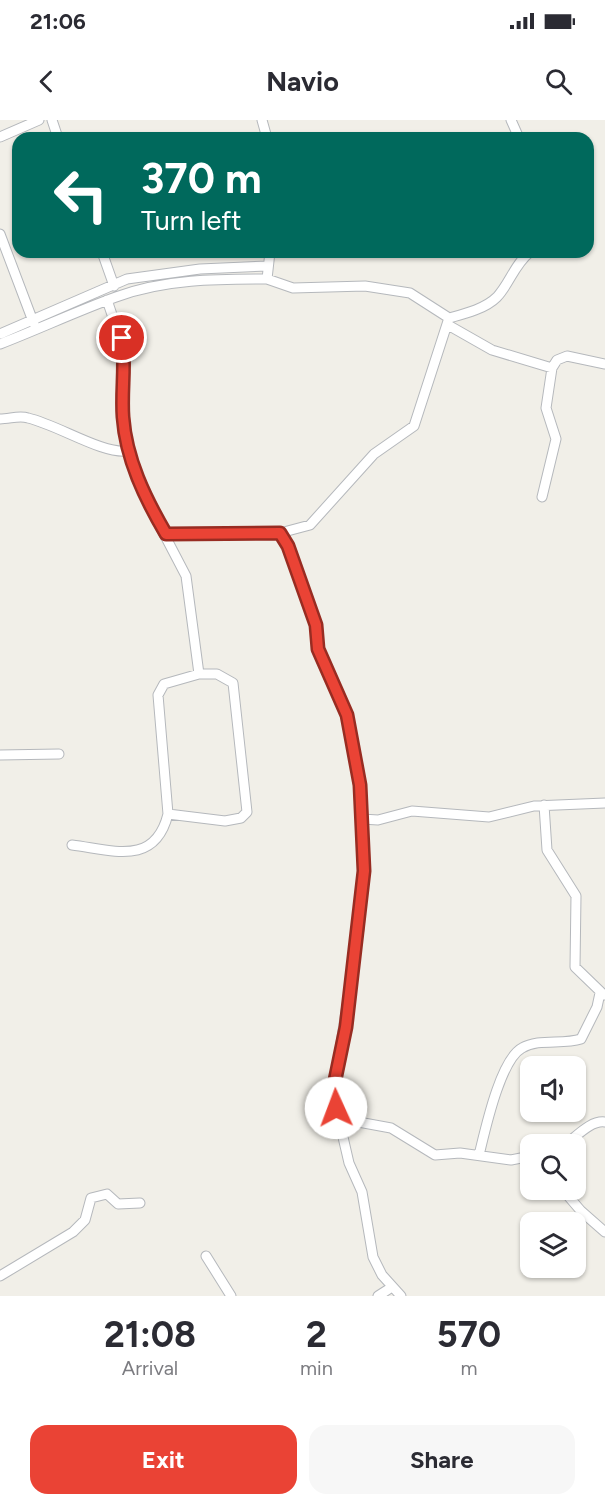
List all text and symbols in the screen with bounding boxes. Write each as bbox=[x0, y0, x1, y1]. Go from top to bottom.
text: 21:06 bbox=[30, 8, 86, 35]
icon: back bbox=[30, 65, 63, 98]
text: Navio bbox=[266, 65, 339, 98]
icon: search bbox=[542, 65, 575, 98]
text: 370 m bbox=[141, 153, 262, 204]
icon: left bbox=[42, 156, 120, 234]
text: Turn left bbox=[141, 204, 241, 237]
pin bbox=[96, 312, 147, 363]
icon: arrive bbox=[105, 321, 138, 354]
map controls bbox=[520, 1056, 586, 1278]
button: sound bbox=[520, 1056, 586, 1122]
position arrow bbox=[304, 1076, 368, 1140]
button: search bbox=[520, 1134, 586, 1200]
button: layers bbox=[520, 1212, 586, 1278]
text: 21:08 bbox=[104, 1313, 196, 1356]
text: 2 bbox=[306, 1313, 327, 1356]
text: 570 bbox=[437, 1313, 501, 1356]
text: Arrival bbox=[122, 1356, 178, 1380]
text: min bbox=[300, 1356, 333, 1380]
text: m bbox=[460, 1356, 477, 1380]
button: Exit bbox=[30, 1425, 297, 1494]
button: Share bbox=[309, 1425, 575, 1494]

